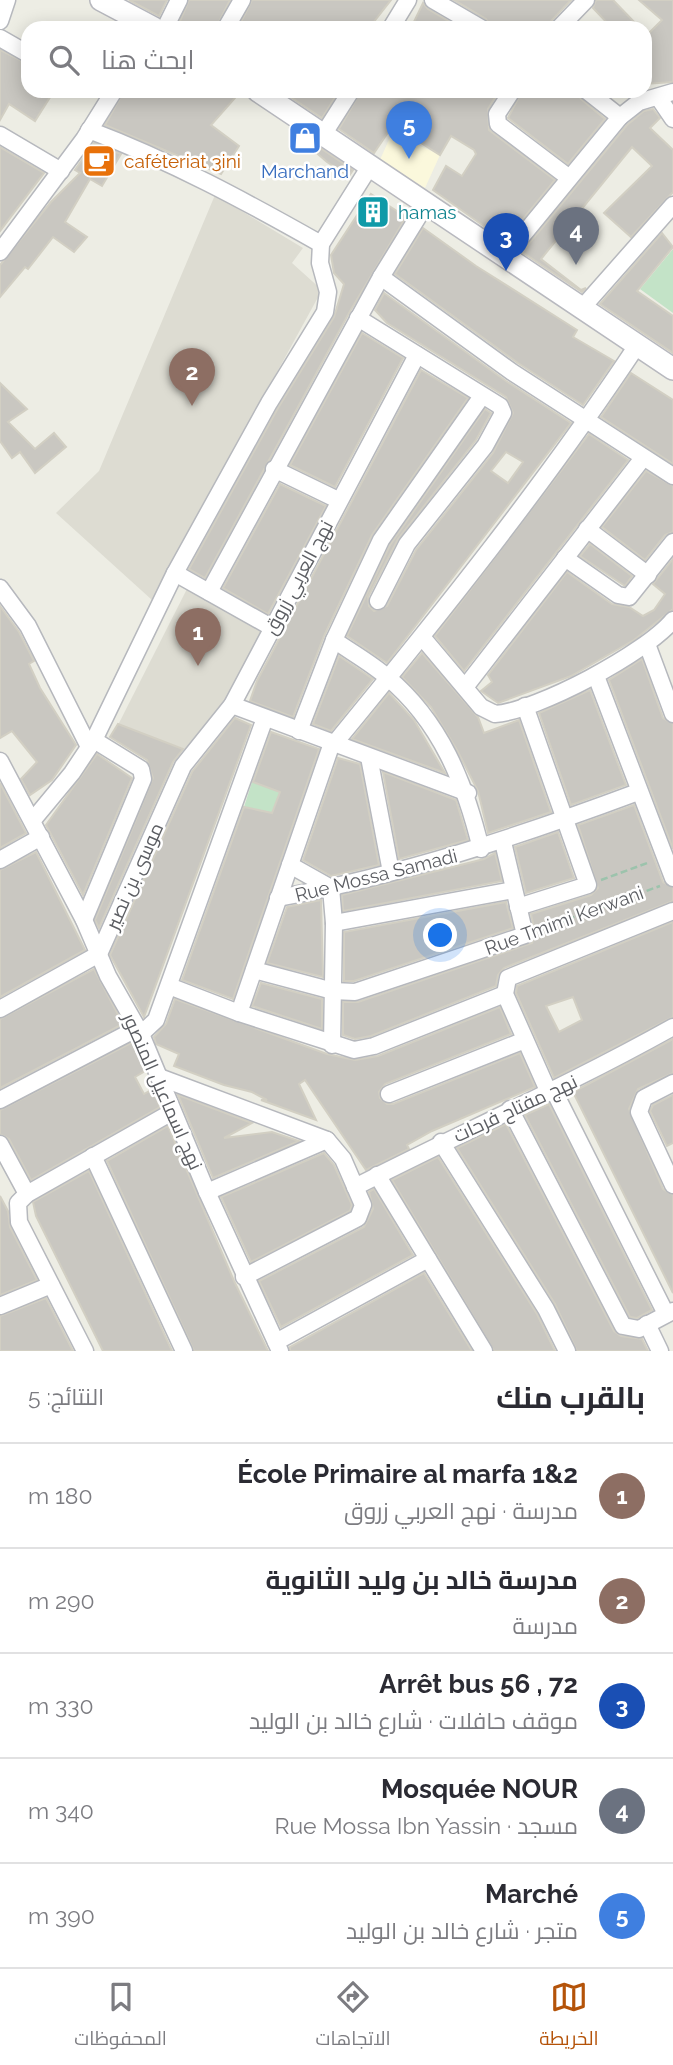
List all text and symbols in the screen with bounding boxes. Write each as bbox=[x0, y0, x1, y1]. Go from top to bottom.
search box bbox=[21, 21, 652, 98]
icon: search bbox=[45, 41, 83, 79]
text: ابحث هنا bbox=[101, 45, 195, 75]
pin: 5 bbox=[386, 101, 432, 159]
shop icon: Marchand bbox=[286, 119, 324, 157]
cafe icon: caféteriat 3ini bbox=[80, 142, 118, 180]
place label: caféteriat 3ini bbox=[124, 150, 241, 172]
place label: Marchand bbox=[261, 160, 349, 182]
building icon: hamas bbox=[354, 193, 392, 231]
place label: hamas bbox=[398, 201, 456, 223]
pin: 4 bbox=[553, 207, 599, 265]
pin: 3 bbox=[483, 213, 529, 271]
pin: 2 bbox=[169, 348, 215, 406]
street label: نهج العربي زروق bbox=[259, 516, 341, 640]
pin: 1 bbox=[175, 608, 221, 666]
street label: موسى بن نصير bbox=[100, 819, 168, 934]
street label: Rue Mossa Samadi bbox=[293, 844, 459, 906]
street label: Rue Tmimi Kerwani bbox=[482, 881, 646, 959]
your location bbox=[423, 918, 457, 952]
street label: نهج اسماعيل المنصور bbox=[115, 1008, 208, 1174]
street label: نهج مفتاح فرحات bbox=[450, 1070, 582, 1149]
text: بالقرب منك bbox=[496, 1380, 645, 1415]
text: النتائج: 5 bbox=[28, 1383, 104, 1410]
text: École Primaire al marfa 1&2 bbox=[237, 1459, 578, 1489]
text: 180 m bbox=[28, 1482, 93, 1509]
text: 1 bbox=[616, 1482, 628, 1509]
text: مدرسة · نهج العربي زروق bbox=[344, 1497, 578, 1524]
text: مدرسة خالد بن وليد الثانوية bbox=[265, 1565, 578, 1595]
text: 290 m bbox=[28, 1587, 95, 1614]
text: 2 bbox=[616, 1587, 629, 1614]
text: مدرسة bbox=[513, 1612, 578, 1639]
text: Arrêt bus 56 , 72 bbox=[379, 1669, 578, 1699]
text: 330 m bbox=[28, 1692, 94, 1719]
text: 3 bbox=[616, 1692, 628, 1719]
text: موقف حافلات · شارع خالد بن الوليد bbox=[249, 1707, 578, 1734]
text: Mosquée NOUR bbox=[381, 1774, 578, 1804]
text: 340 m bbox=[28, 1797, 94, 1824]
text: 4 bbox=[615, 1797, 629, 1824]
text: مسجد · Rue Mossa Ibn Yassin bbox=[275, 1812, 578, 1839]
text: Marché bbox=[485, 1879, 578, 1909]
text: 390 m bbox=[28, 1902, 95, 1929]
text: 5 bbox=[616, 1902, 628, 1929]
text: متجر · شارع خالد بن الوليد bbox=[346, 1917, 578, 1944]
tab: المحفوظات bbox=[74, 1978, 167, 2056]
tab: الاتجاهات bbox=[315, 1978, 391, 2056]
tab: الخريطة bbox=[539, 1978, 599, 2056]

